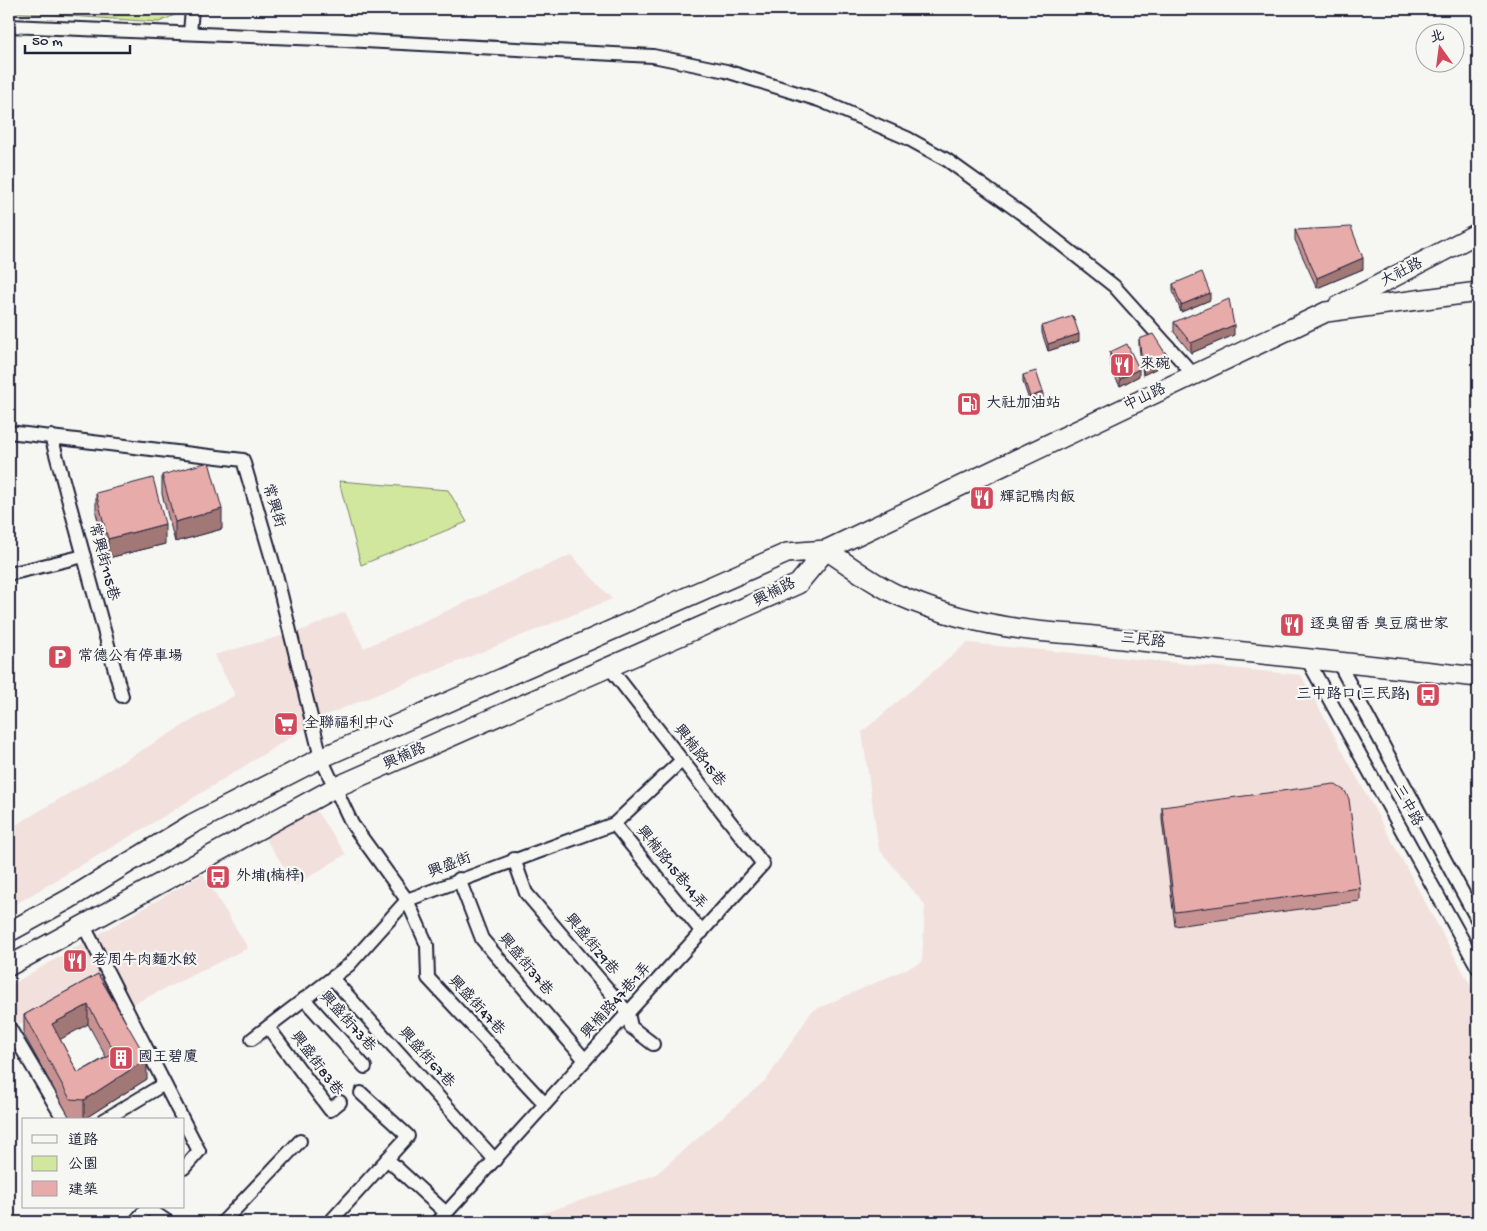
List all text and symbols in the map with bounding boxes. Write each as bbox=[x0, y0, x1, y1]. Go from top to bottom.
scale bar bbox=[25, 22, 130, 54]
north arrow bbox=[1414, 22, 1464, 72]
text: 北 bbox=[1429, 28, 1446, 48]
text: 50 m bbox=[32, 33, 63, 51]
street label: 大社路 bbox=[1378, 255, 1426, 291]
restaurant icon: 來碗 bbox=[1109, 352, 1135, 378]
place label: 來碗 bbox=[1140, 356, 1170, 374]
street label: 中山路 bbox=[1121, 380, 1169, 416]
fuel station icon: 大社加油站 bbox=[956, 391, 982, 417]
place label: 大社加油站 bbox=[986, 395, 1061, 413]
street label: 常興街 bbox=[258, 482, 288, 530]
restaurant icon: 輝記鴨肉飯 bbox=[969, 485, 995, 511]
place label: 輝記鴨肉飯 bbox=[1000, 489, 1075, 507]
street label: 常興街115巷 bbox=[84, 521, 122, 603]
street label: 興楠路 bbox=[751, 575, 799, 611]
restaurant icon: 逐臭留香 臭豆腐世家 bbox=[1279, 612, 1305, 638]
place label: 逐臭留香 臭豆腐世家 bbox=[1310, 616, 1449, 634]
street label: 三民路 bbox=[1120, 630, 1166, 652]
parking icon: 常德公有停車場 bbox=[47, 644, 73, 670]
place label: 常德公有停車場 bbox=[78, 647, 183, 666]
bus stop icon: 三中路口(三民路) bbox=[1415, 682, 1441, 708]
place label: 三中路口(三民路) bbox=[1297, 686, 1410, 704]
supermarket icon: 全聯福利中心 bbox=[273, 711, 299, 737]
place label: 全聯福利中心 bbox=[304, 714, 394, 733]
street label: 興楠路15巷 bbox=[669, 721, 729, 791]
street label: 興楠路 bbox=[381, 740, 429, 774]
street label: 三中路 bbox=[1388, 782, 1426, 830]
street label: 興楠路15巷14弄 bbox=[632, 823, 710, 913]
street label: 興盛街 bbox=[426, 850, 474, 882]
bus stop icon: 外埔(楠梓) bbox=[205, 864, 231, 890]
place label: 外埔(楠梓) bbox=[236, 868, 305, 886]
street label: 興盛街29巷 bbox=[560, 911, 622, 979]
street label: 興盛街37巷 bbox=[494, 930, 556, 1000]
restaurant icon: 老周牛肉麵水餃 bbox=[62, 948, 88, 974]
place label: 老周牛肉麵水餃 bbox=[92, 951, 197, 970]
street label: 興楠路47巷1弄 bbox=[578, 959, 656, 1043]
street label: 興盛街47巷 bbox=[444, 972, 508, 1040]
street label: 興盛街73巷 bbox=[315, 988, 379, 1056]
street label: 興盛街67巷 bbox=[394, 1024, 458, 1092]
street label: 興盛街83巷 bbox=[286, 1028, 346, 1100]
building icon: 國王碧廈 bbox=[108, 1045, 134, 1071]
place label: 國王碧廈 bbox=[138, 1049, 198, 1067]
legend bbox=[22, 1118, 185, 1208]
text: 道路 bbox=[68, 1132, 98, 1150]
text: 公園 bbox=[68, 1156, 98, 1174]
text: 建築 bbox=[68, 1182, 98, 1200]

